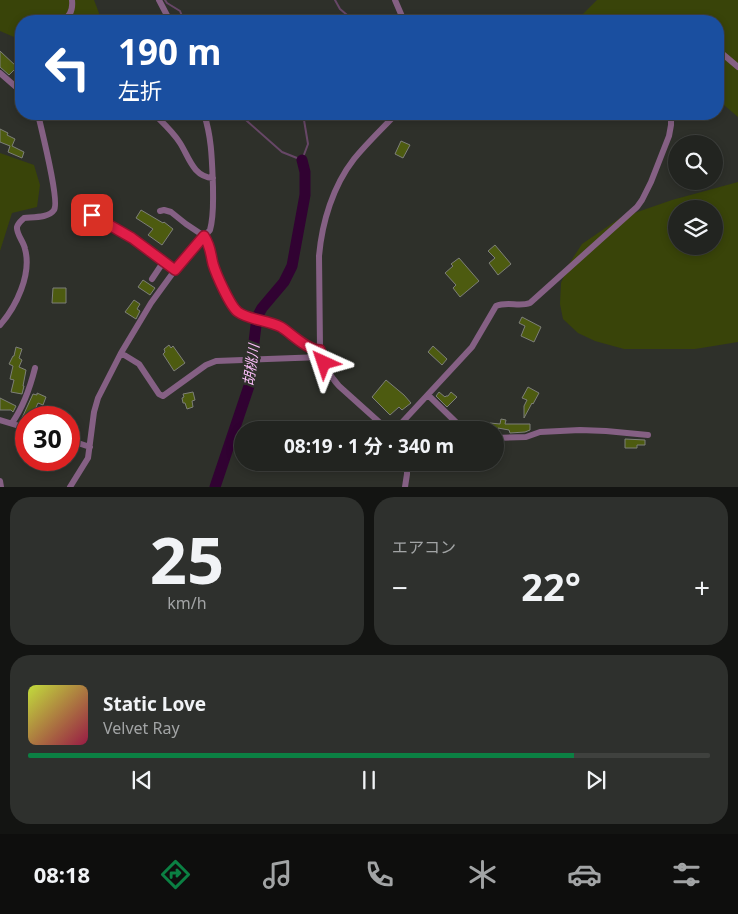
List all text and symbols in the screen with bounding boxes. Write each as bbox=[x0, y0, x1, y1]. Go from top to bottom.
text: 190 m bbox=[118, 28, 221, 75]
icon: left bbox=[35, 35, 100, 100]
text: 左折 bbox=[118, 75, 162, 105]
map controls bbox=[668, 135, 723, 255]
button: search bbox=[668, 135, 723, 190]
pin bbox=[71, 194, 113, 236]
button: layers bbox=[668, 200, 723, 255]
icon: arrive bbox=[78, 201, 106, 229]
position arrow bbox=[297, 336, 349, 388]
water label: 胡桃川 bbox=[238, 341, 263, 387]
speed limit sign: 30 bbox=[15, 406, 80, 471]
text: 08:19 · 1 分 · 340 m bbox=[284, 433, 454, 459]
text: 25 bbox=[150, 515, 224, 603]
text: エアコン bbox=[392, 536, 456, 558]
text: 22° bbox=[521, 560, 581, 612]
text: − bbox=[392, 568, 408, 606]
text: + bbox=[694, 568, 710, 606]
text: km/h bbox=[167, 592, 207, 614]
text: Static Love bbox=[103, 691, 206, 717]
text: Velvet Ray bbox=[103, 717, 180, 739]
icon: previous bbox=[128, 766, 156, 794]
icon: pause bbox=[355, 766, 383, 794]
icon: next bbox=[582, 766, 610, 794]
icon: directions bbox=[158, 857, 193, 892]
icon: music bbox=[260, 857, 295, 892]
icon: phone bbox=[362, 857, 397, 892]
icon: climate bbox=[465, 857, 500, 892]
icon: car bbox=[567, 857, 602, 892]
icon: filters bbox=[669, 857, 704, 892]
text: 08:18 bbox=[34, 859, 90, 889]

